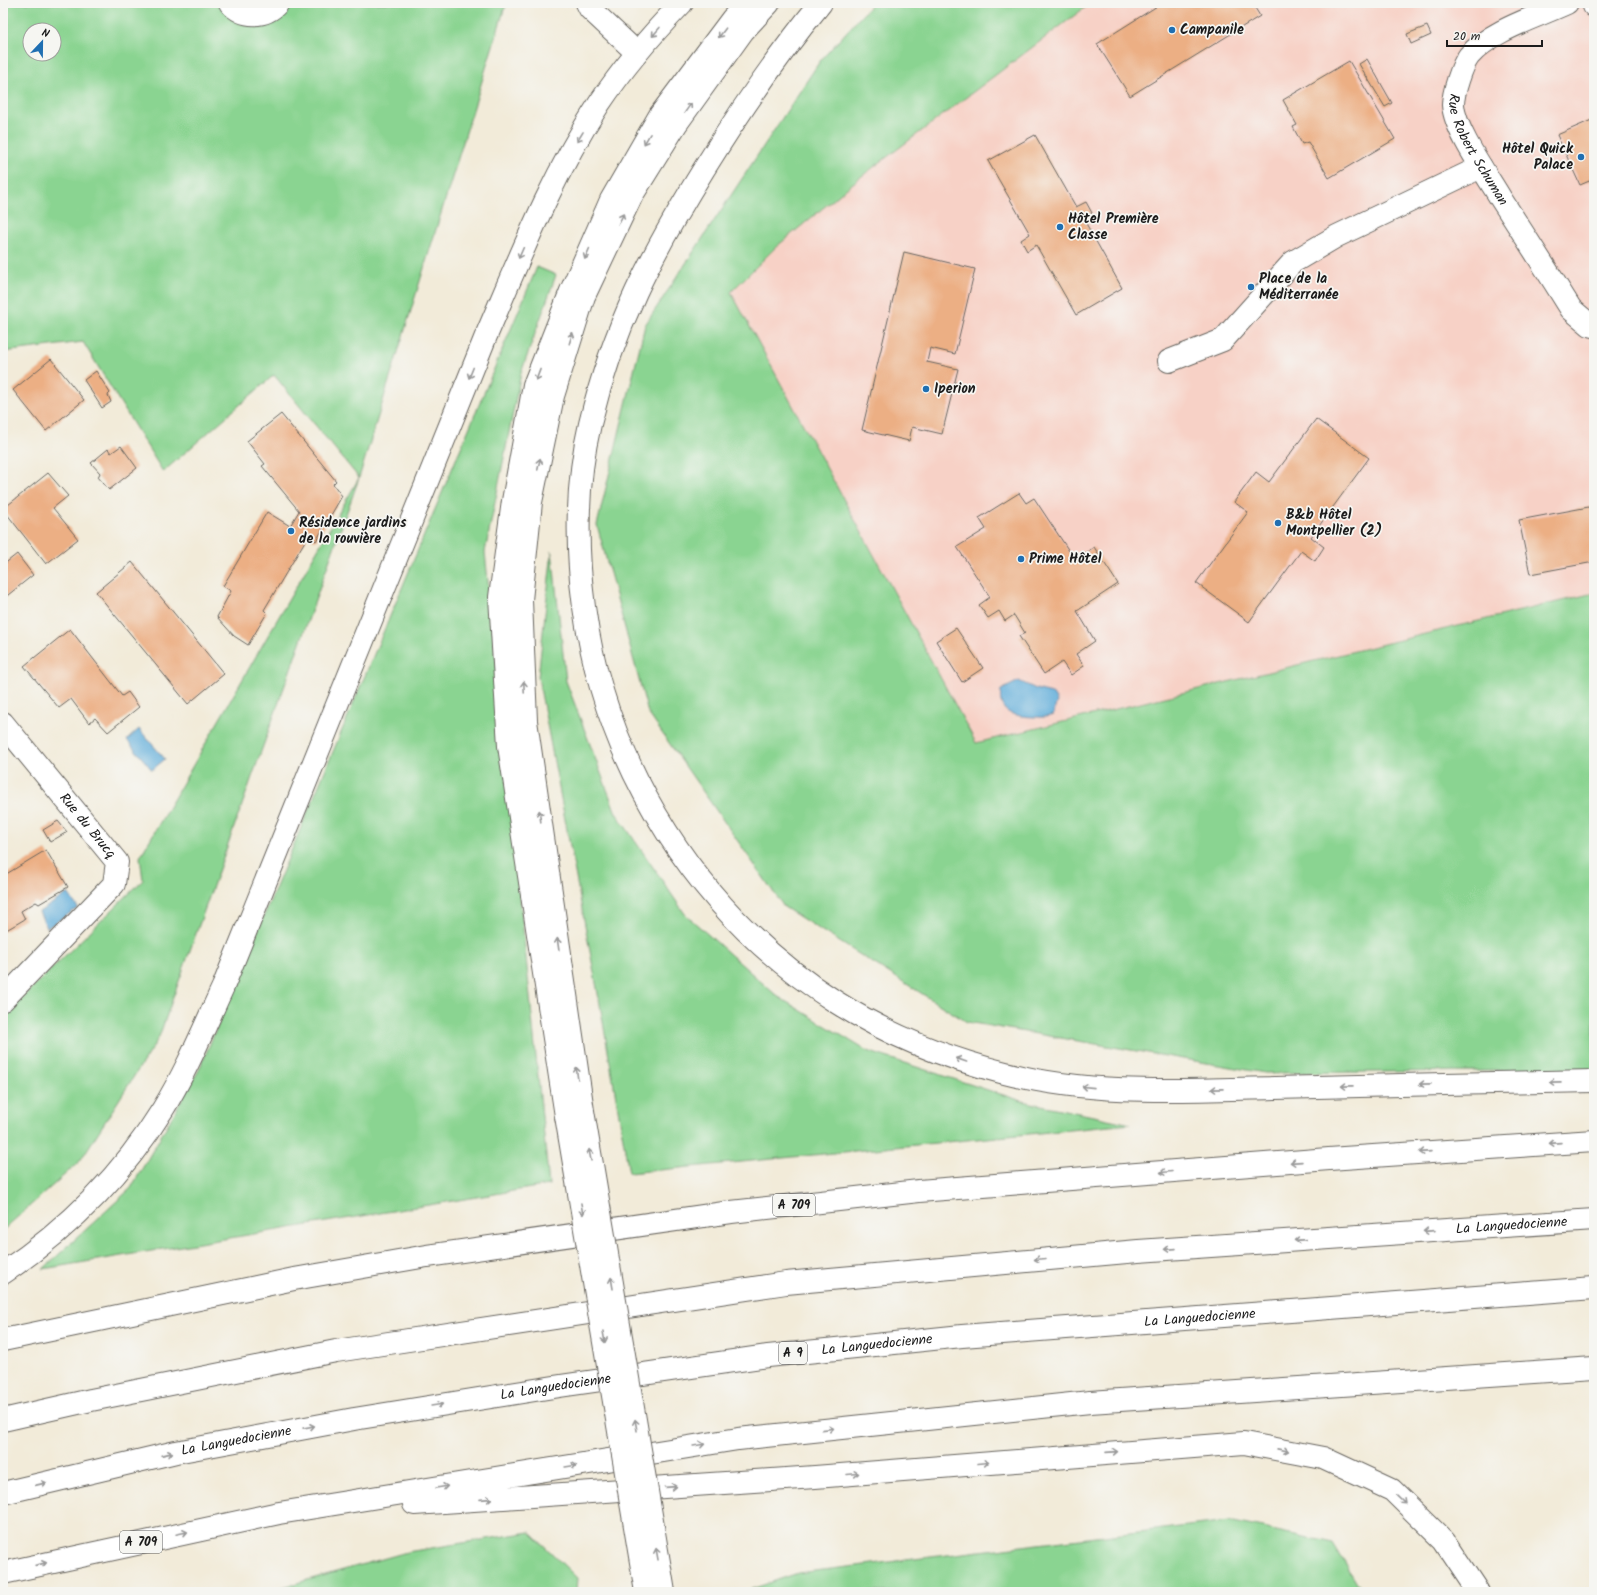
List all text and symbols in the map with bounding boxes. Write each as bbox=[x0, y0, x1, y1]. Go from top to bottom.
place label: Campanile bbox=[1180, 19, 1244, 41]
north arrow bbox=[22, 22, 62, 62]
scale bar bbox=[1447, 22, 1542, 48]
text: N bbox=[39, 24, 52, 43]
marker: Campanile bbox=[1167, 25, 1177, 35]
one-way arrow bbox=[651, 27, 660, 37]
one-way arrow bbox=[718, 27, 726, 38]
text: 20 m bbox=[1453, 27, 1481, 46]
street label: Rue Robert Schuman bbox=[1442, 92, 1514, 210]
one-way arrow bbox=[684, 102, 692, 113]
one-way arrow bbox=[575, 131, 583, 143]
one-way arrow bbox=[642, 133, 650, 145]
place label: Hôtel Quick Palace bbox=[1502, 138, 1574, 176]
marker: Hôtel Quick Palace bbox=[1576, 152, 1586, 162]
place label: Hôtel Première Classe bbox=[1068, 208, 1159, 246]
one-way arrow bbox=[618, 213, 625, 225]
marker: Hôtel Première Classe bbox=[1055, 222, 1065, 232]
one-way arrow bbox=[517, 247, 525, 259]
one-way arrow bbox=[583, 248, 590, 260]
place label: Place de la Méditerranée bbox=[1259, 268, 1339, 306]
marker: Place de la Méditerranée bbox=[1246, 282, 1256, 292]
one-way arrow bbox=[568, 332, 575, 345]
one-way arrow bbox=[466, 367, 474, 379]
one-way arrow bbox=[534, 368, 541, 380]
place label: Iperion bbox=[934, 378, 976, 400]
marker: Iperion bbox=[921, 384, 931, 394]
one-way arrow bbox=[535, 458, 543, 471]
place label: B&b Hôtel Montpellier (2) bbox=[1286, 504, 1382, 542]
place label: Résidence jardins de la rouvière bbox=[299, 512, 407, 550]
marker: B&b Hôtel Montpellier (2) bbox=[1273, 518, 1283, 528]
marker: Résidence jardins de la rouvière bbox=[286, 526, 296, 536]
place label: Prime Hôtel bbox=[1029, 548, 1102, 570]
marker: Prime Hôtel bbox=[1016, 554, 1026, 564]
one-way arrow bbox=[521, 681, 528, 694]
street label: Rue du Brucq bbox=[54, 788, 121, 864]
one-way arrow bbox=[536, 809, 544, 822]
one-way arrow bbox=[554, 938, 562, 951]
one-way arrow bbox=[954, 1056, 967, 1063]
one-way arrow bbox=[573, 1067, 581, 1080]
one-way arrow bbox=[1549, 1078, 1562, 1085]
one-way arrow bbox=[1419, 1080, 1432, 1088]
one-way arrow bbox=[1341, 1082, 1354, 1090]
one-way arrow bbox=[1082, 1083, 1095, 1090]
one-way arrow bbox=[1211, 1085, 1224, 1093]
one-way arrow bbox=[1549, 1140, 1562, 1147]
one-way arrow bbox=[586, 1149, 594, 1162]
one-way arrow bbox=[1419, 1149, 1432, 1156]
one-way arrow bbox=[1290, 1158, 1303, 1165]
one-way arrow bbox=[1160, 1168, 1173, 1175]
road number: A 709 bbox=[773, 1194, 815, 1216]
one-way arrow bbox=[578, 1202, 586, 1215]
street label: La Languedocienne bbox=[1455, 1211, 1569, 1240]
one-way arrow bbox=[1423, 1227, 1436, 1234]
one-way arrow bbox=[1294, 1236, 1307, 1243]
one-way arrow bbox=[1164, 1245, 1177, 1252]
one-way arrow bbox=[1034, 1256, 1047, 1263]
one-way arrow bbox=[608, 1277, 616, 1290]
street label: La Languedocienne bbox=[1143, 1303, 1257, 1333]
street label: La Languedocienne bbox=[820, 1328, 934, 1361]
one-way arrow bbox=[600, 1331, 608, 1344]
road number: A 9 bbox=[779, 1342, 807, 1364]
street label: La Languedocienne bbox=[499, 1368, 613, 1406]
one-way arrow bbox=[430, 1401, 443, 1409]
one-way arrow bbox=[632, 1419, 640, 1432]
street label: La Languedocienne bbox=[179, 1420, 294, 1462]
one-way arrow bbox=[302, 1423, 315, 1431]
one-way arrow bbox=[821, 1426, 834, 1433]
one-way arrow bbox=[692, 1441, 705, 1449]
one-way arrow bbox=[1276, 1446, 1289, 1454]
one-way arrow bbox=[1105, 1449, 1118, 1456]
one-way arrow bbox=[161, 1450, 174, 1458]
one-way arrow bbox=[976, 1459, 989, 1467]
one-way arrow bbox=[564, 1462, 577, 1470]
one-way arrow bbox=[846, 1470, 859, 1477]
one-way arrow bbox=[34, 1480, 47, 1488]
one-way arrow bbox=[435, 1482, 448, 1490]
one-way arrow bbox=[664, 1483, 677, 1490]
one-way arrow bbox=[1396, 1494, 1406, 1504]
one-way arrow bbox=[479, 1496, 492, 1503]
one-way arrow bbox=[175, 1529, 188, 1537]
road number: A 709 bbox=[120, 1531, 162, 1553]
one-way arrow bbox=[653, 1547, 661, 1560]
one-way arrow bbox=[34, 1560, 47, 1568]

